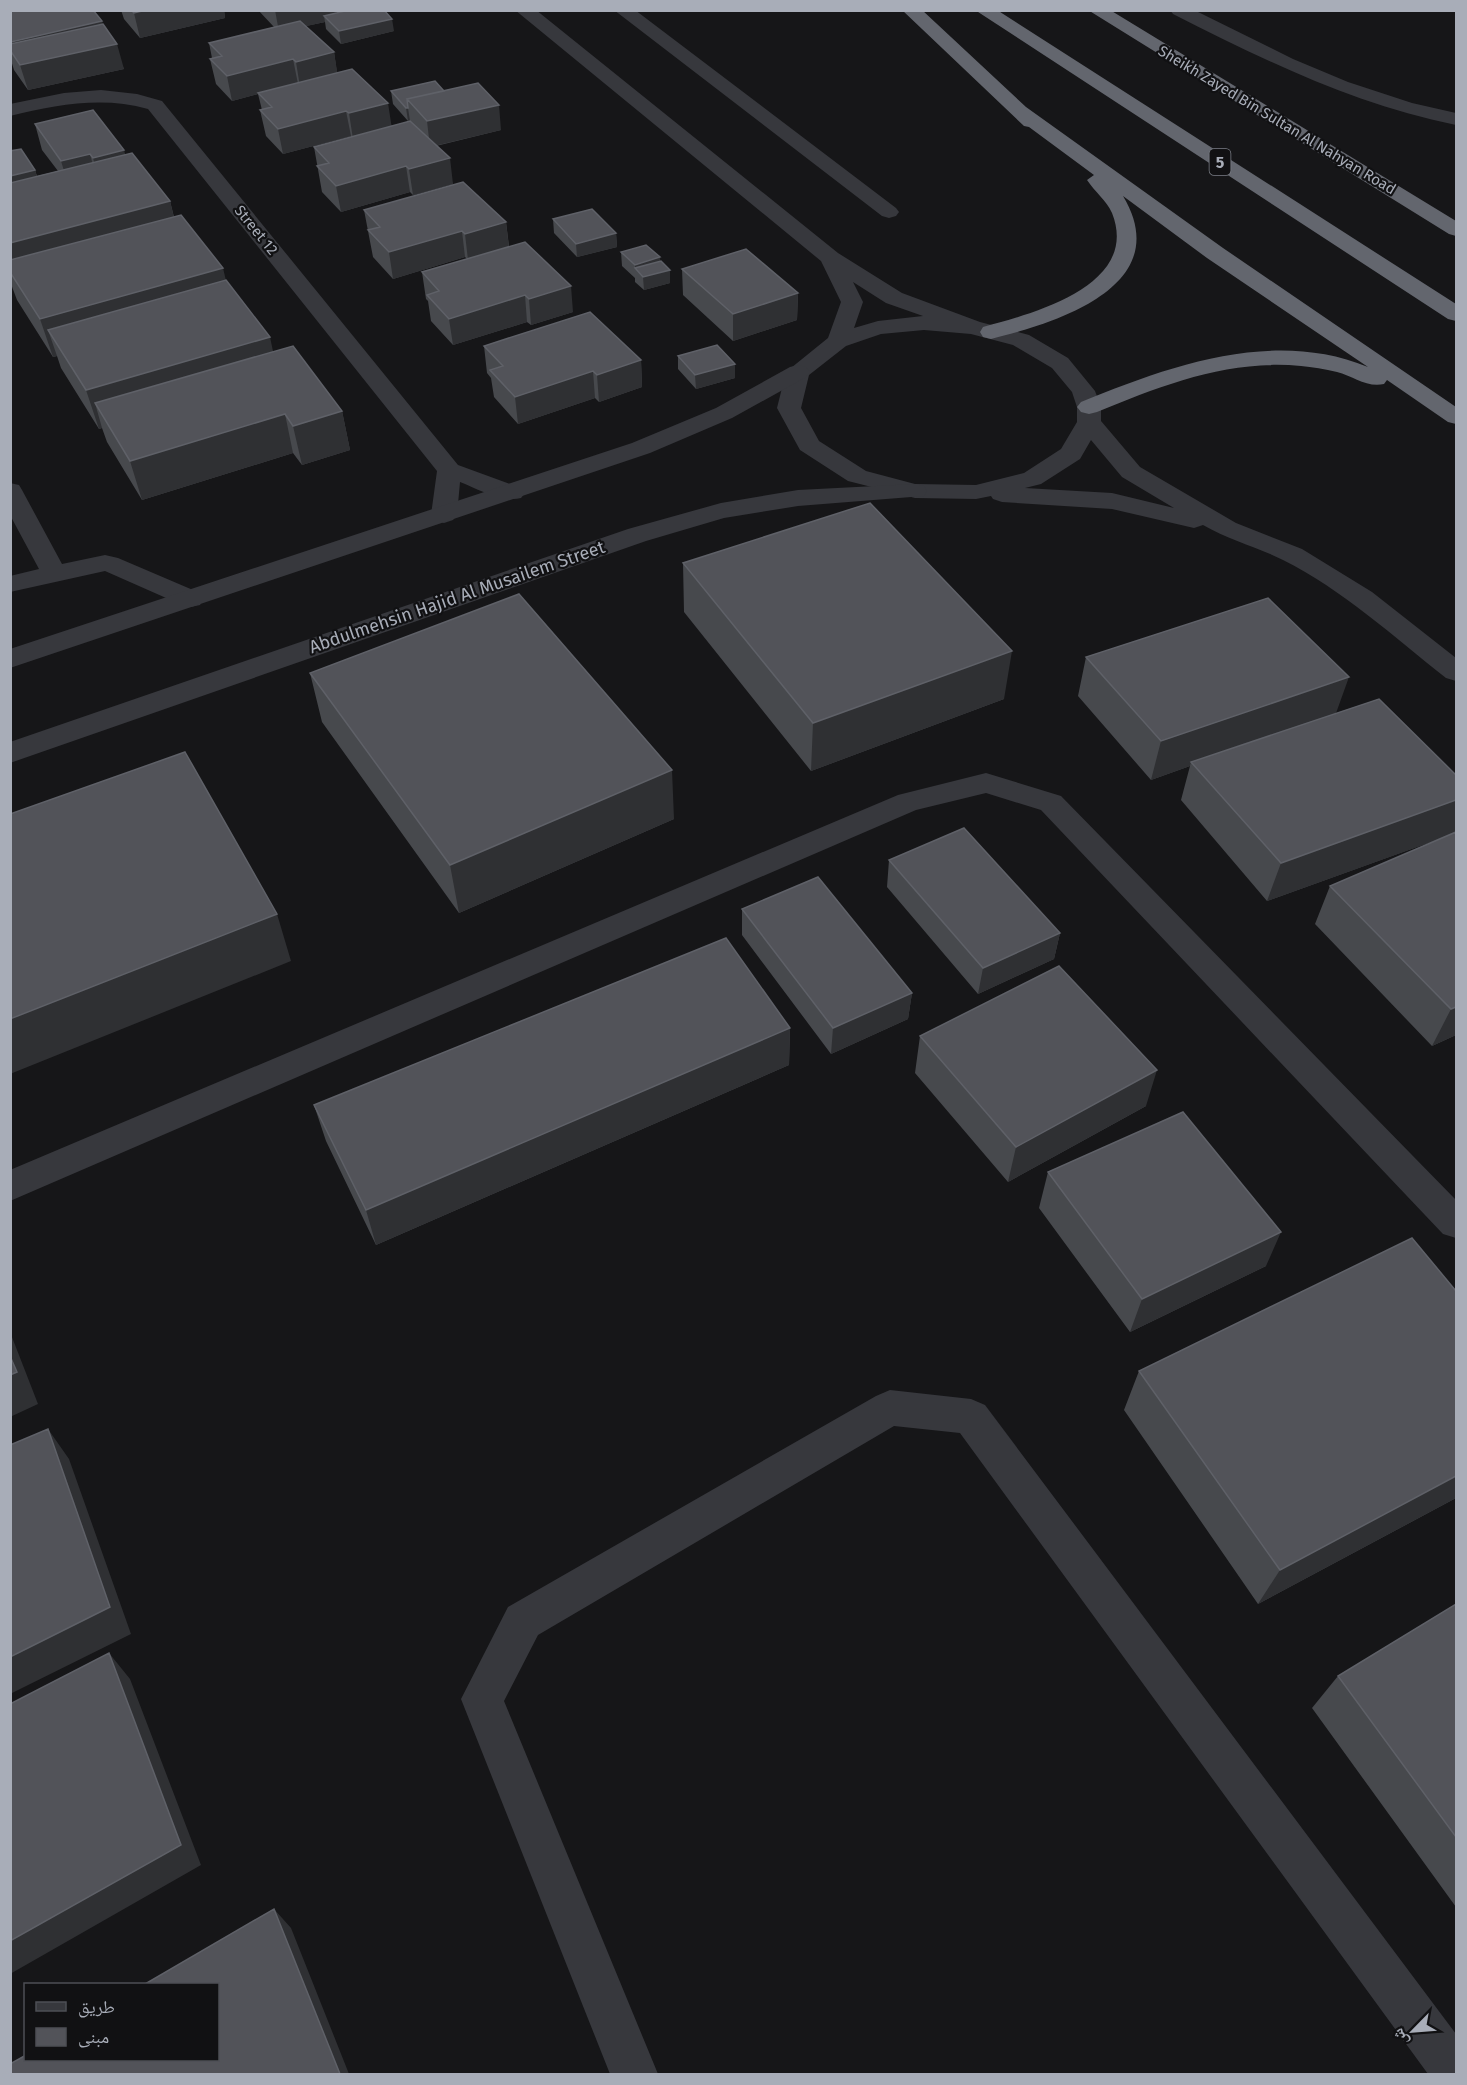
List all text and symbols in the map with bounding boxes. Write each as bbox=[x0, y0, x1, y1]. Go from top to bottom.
street label: Sheikh Zayed Bin Sultan Al Nahyan Road bbox=[1155, 42, 1399, 198]
road number: 5 bbox=[1210, 149, 1230, 175]
street label: Street 12 bbox=[231, 202, 281, 258]
street label: Abdulmehsin Hajid Al Musailem Street bbox=[306, 536, 608, 658]
legend bbox=[24, 1983, 219, 2061]
text: طريق bbox=[78, 1996, 115, 2018]
north arrow bbox=[1383, 2001, 1443, 2061]
text: ش bbox=[1388, 2025, 1412, 2049]
text: مبنى bbox=[78, 2026, 109, 2048]

